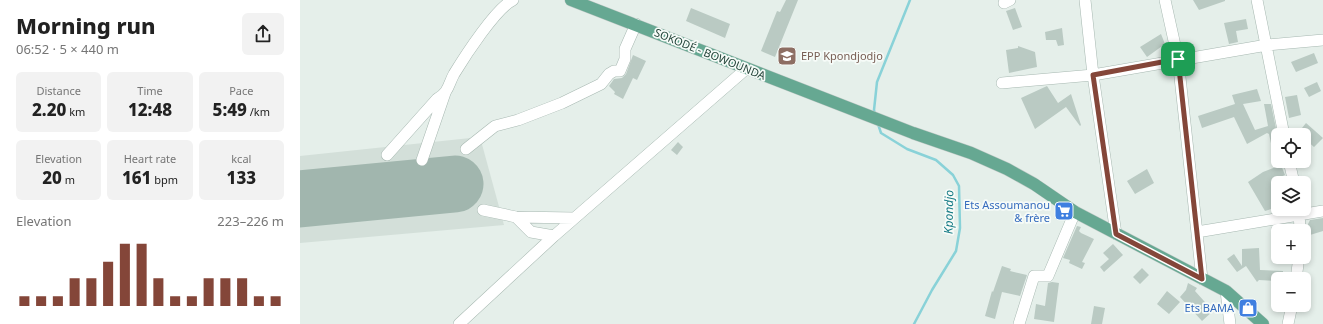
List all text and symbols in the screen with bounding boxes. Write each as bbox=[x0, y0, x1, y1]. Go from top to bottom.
text: Morning run bbox=[16, 10, 156, 40]
button: share bbox=[242, 13, 284, 55]
street label: SOKODÉ - BOWOUNDA bbox=[652, 24, 769, 83]
text: 06:52 · 5 × 440 m bbox=[16, 40, 119, 58]
pin bbox=[1161, 42, 1195, 76]
school or university icon: EPP Kpondjodjo bbox=[776, 45, 798, 67]
place label: EPP Kpondjodjo bbox=[801, 48, 883, 63]
icon: arrive bbox=[1167, 48, 1189, 70]
text: Distance bbox=[36, 83, 81, 98]
text: Time bbox=[137, 83, 163, 98]
text: Pace bbox=[229, 83, 253, 98]
text: 2.20 bbox=[32, 98, 66, 121]
text: 12:48 bbox=[128, 98, 172, 121]
text: 5:49 bbox=[213, 98, 247, 121]
text: km bbox=[66, 104, 85, 119]
text: /km bbox=[247, 104, 270, 119]
map controls bbox=[1271, 128, 1311, 312]
button: locate bbox=[1271, 128, 1311, 168]
text: Elevation bbox=[35, 151, 82, 166]
text: Heart rate bbox=[124, 151, 176, 166]
text: kcal bbox=[231, 151, 251, 166]
text: 20 bbox=[42, 166, 62, 189]
text: 161 bbox=[122, 166, 151, 189]
text: 133 bbox=[227, 166, 256, 189]
text: m bbox=[62, 172, 75, 187]
text: bpm bbox=[151, 172, 178, 187]
button: layers bbox=[1271, 176, 1311, 216]
water label: Kpondjo bbox=[940, 190, 957, 234]
place label: Ets Assoumanou & frère bbox=[964, 197, 1050, 225]
supermarket icon: Ets Assoumanou & frère bbox=[1053, 200, 1075, 222]
text: Elevation bbox=[16, 212, 72, 230]
text: 223–226 m bbox=[217, 212, 284, 230]
button: + bbox=[1271, 224, 1311, 264]
button: − bbox=[1271, 272, 1311, 312]
shop icon: Ets BAMA bbox=[1237, 297, 1259, 319]
place label: Ets BAMA bbox=[1185, 300, 1235, 315]

